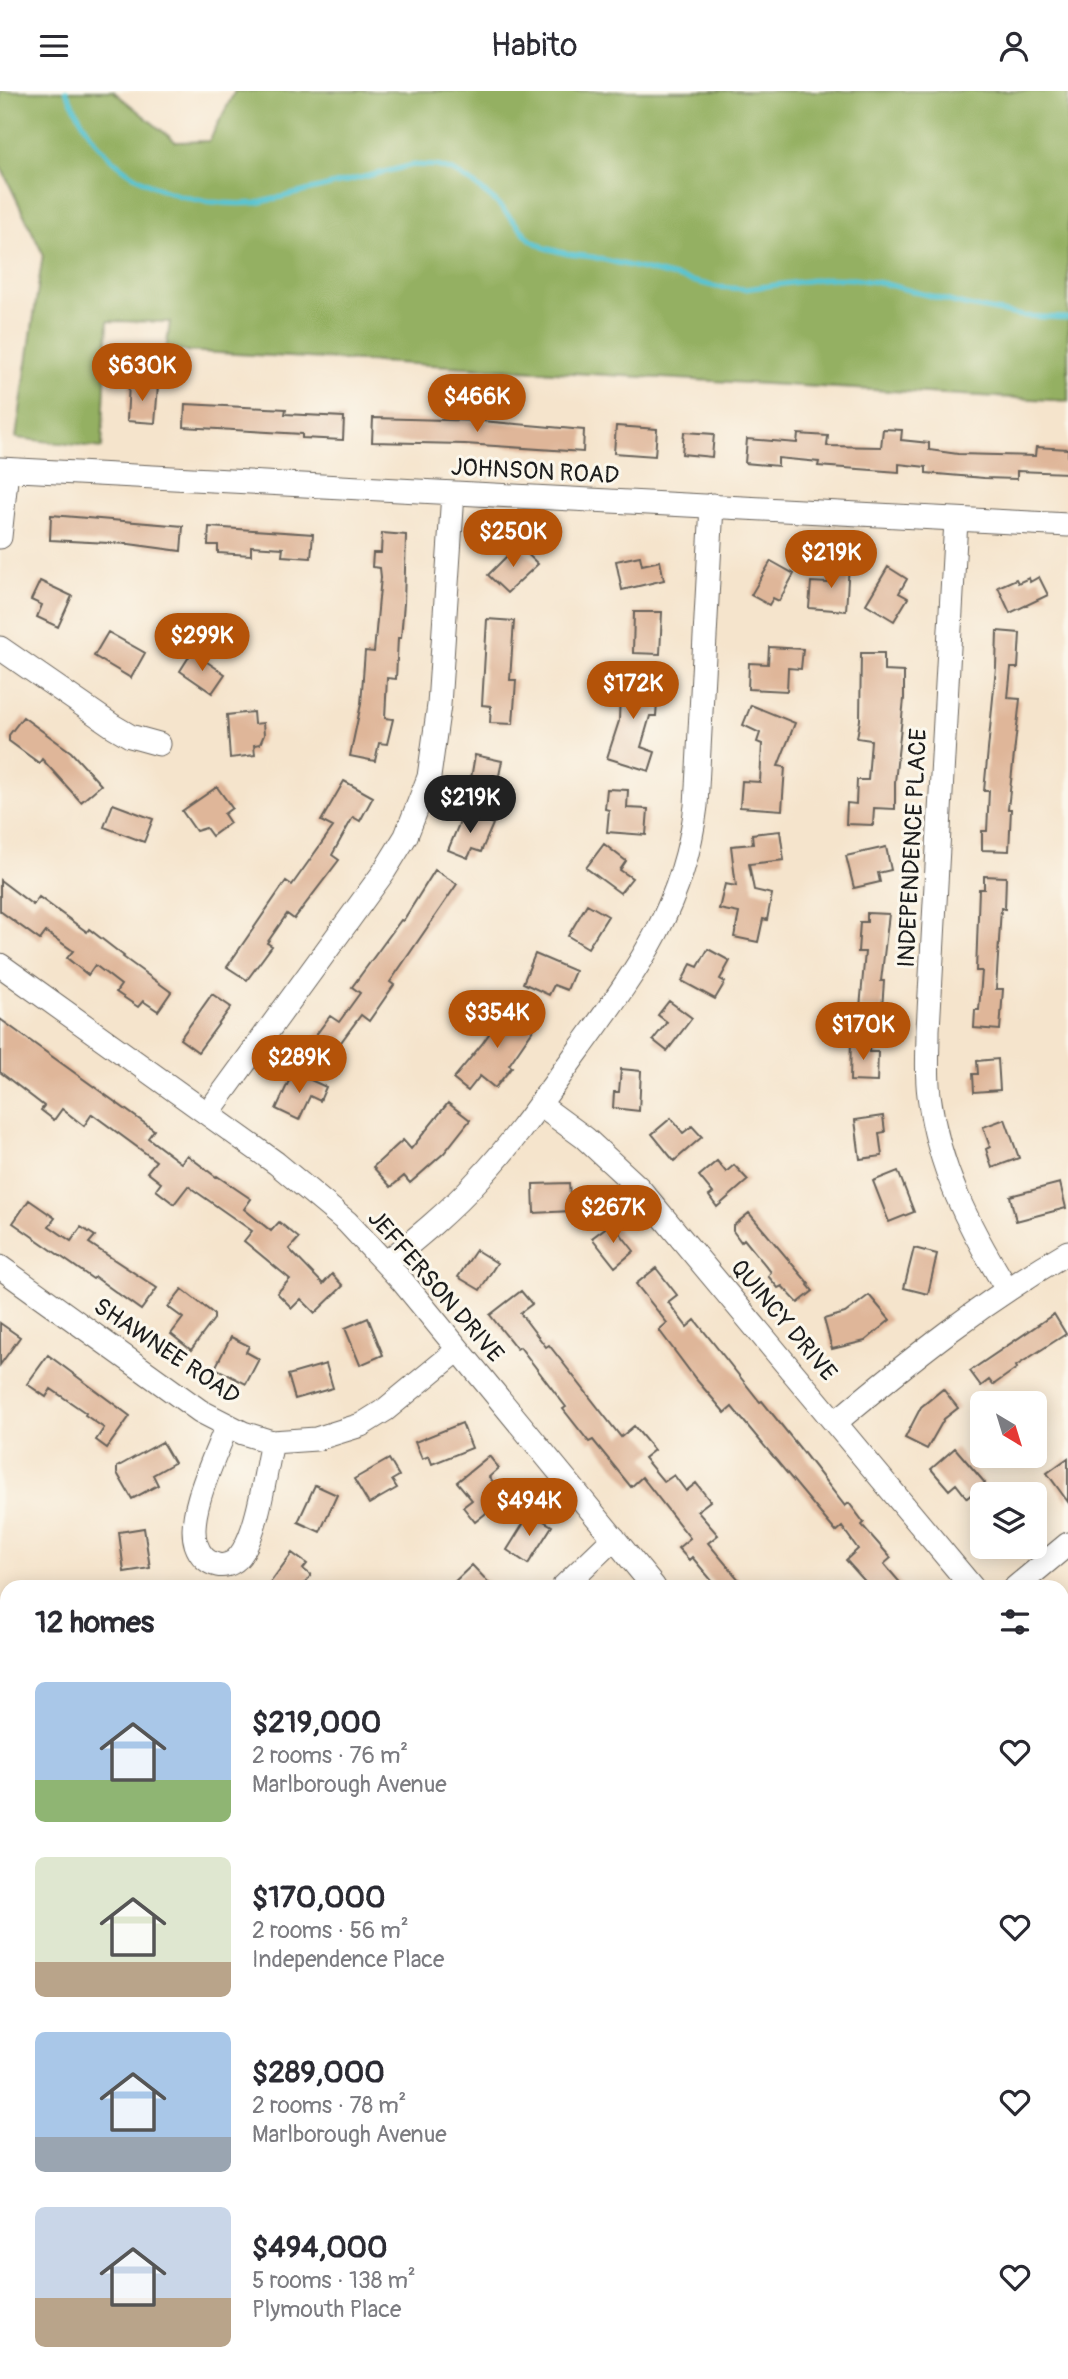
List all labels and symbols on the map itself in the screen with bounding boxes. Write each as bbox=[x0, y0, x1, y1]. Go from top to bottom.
pin: $630K bbox=[93, 343, 191, 403]
pin: $466K bbox=[428, 375, 526, 434]
street label: JOHNSON ROAD bbox=[450, 453, 620, 490]
pin: $250K bbox=[464, 510, 562, 569]
pin: $219K bbox=[782, 531, 880, 590]
pin: $299K bbox=[153, 613, 251, 673]
pin: $172K bbox=[584, 661, 682, 721]
street label: INDEPENDENCE PLACE bbox=[892, 728, 933, 968]
pin: $219K bbox=[421, 775, 519, 835]
pin: $354K bbox=[448, 991, 546, 1050]
pin: $170K bbox=[814, 1003, 912, 1062]
pin: $289K bbox=[250, 1035, 348, 1095]
pin: $267K bbox=[564, 1185, 662, 1245]
street label: JEFFERSON DRIVE bbox=[362, 1204, 510, 1368]
street label: QUINCY DRIVE bbox=[724, 1254, 843, 1387]
street label: SHAWNEE ROAD bbox=[88, 1292, 245, 1411]
north arrow bbox=[970, 1391, 1046, 1468]
pin: $494K bbox=[480, 1479, 578, 1538]

